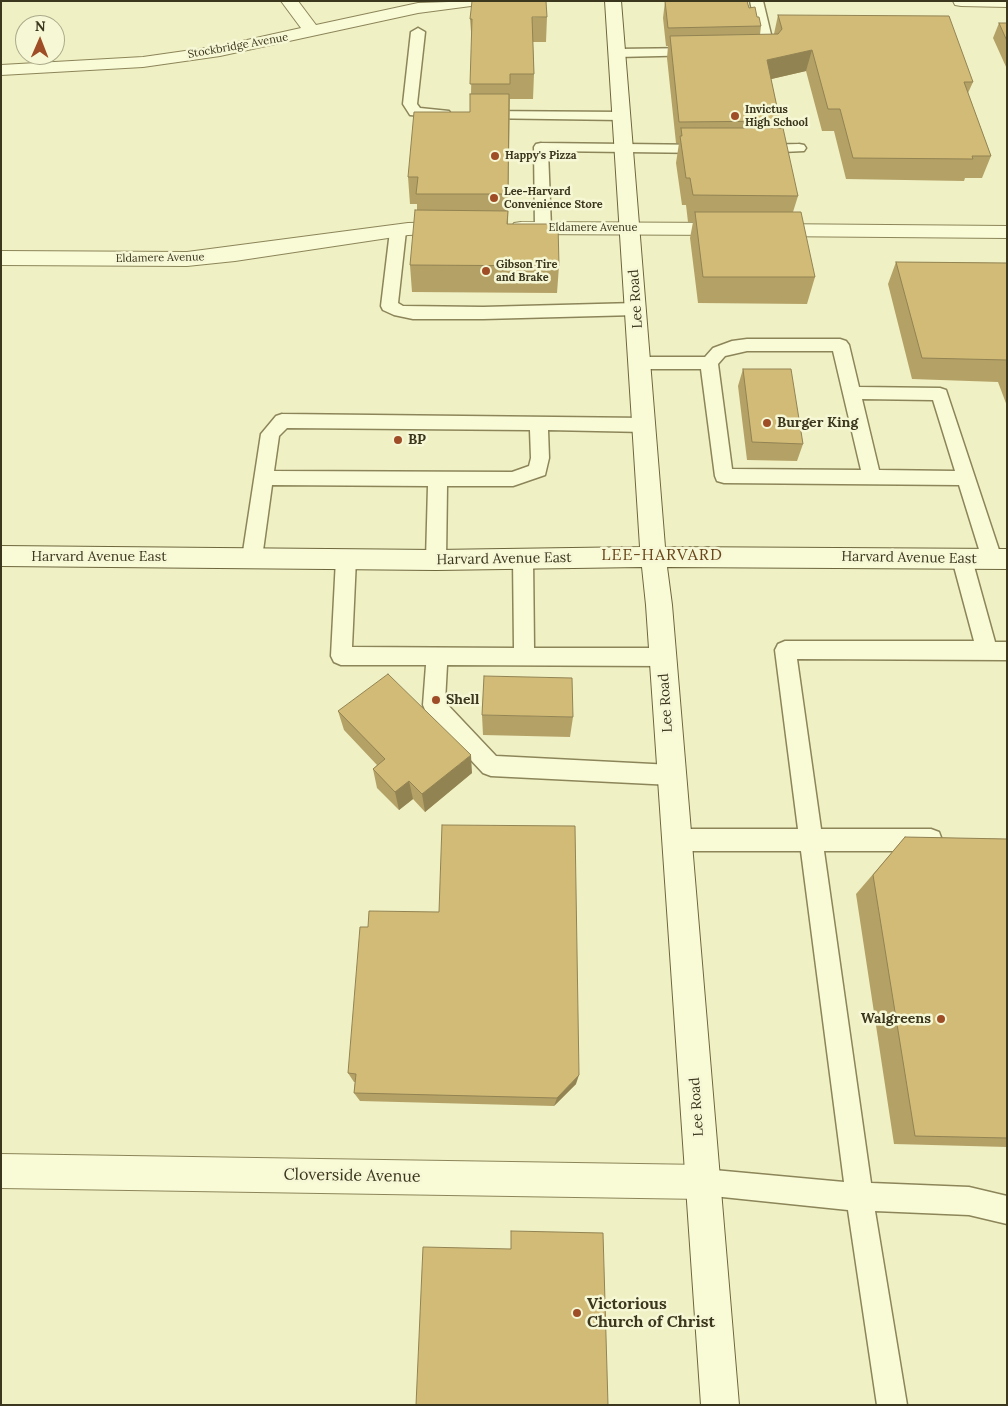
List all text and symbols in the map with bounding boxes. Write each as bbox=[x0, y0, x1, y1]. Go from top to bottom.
north arrow bbox=[15, 15, 65, 65]
text: N bbox=[35, 17, 46, 35]
street label: Stockbridge Avenue bbox=[187, 31, 289, 61]
place label: Invictus High School bbox=[745, 103, 808, 129]
marker: Invictus High School bbox=[729, 110, 741, 122]
place label: Happy's Pizza bbox=[505, 149, 577, 163]
marker: Happy's Pizza bbox=[489, 150, 501, 162]
place label: Lee-Harvard Convenience Store bbox=[504, 185, 603, 211]
marker: Lee-Harvard Convenience Store bbox=[488, 192, 500, 204]
street label: Eldamere Avenue bbox=[549, 221, 637, 235]
street label: Eldamere Avenue bbox=[116, 251, 204, 265]
place label: Gibson Tire and Brake bbox=[496, 258, 557, 284]
marker: Gibson Tire and Brake bbox=[480, 265, 492, 277]
street label: Lee Road bbox=[626, 269, 646, 329]
place label: Burger King bbox=[777, 415, 858, 431]
marker: Burger King bbox=[761, 417, 773, 429]
place label: BP bbox=[408, 432, 426, 448]
marker: BP bbox=[392, 434, 404, 446]
district label: LEE-HARVARD bbox=[600, 545, 724, 565]
street label: Harvard Avenue East bbox=[841, 548, 977, 568]
street label: Harvard Avenue East bbox=[31, 549, 167, 565]
street label: Harvard Avenue East bbox=[436, 549, 572, 569]
street label: Lee Road bbox=[656, 673, 676, 733]
place label: Shell bbox=[446, 692, 479, 708]
marker: Shell bbox=[430, 694, 442, 706]
place label: Walgreens bbox=[861, 1011, 931, 1027]
marker: Walgreens bbox=[935, 1013, 947, 1025]
street label: Lee Road bbox=[687, 1077, 707, 1137]
street label: Cloverside Avenue bbox=[283, 1165, 421, 1187]
place label: Victorious Church of Christ bbox=[587, 1294, 715, 1332]
marker: Victorious Church of Christ bbox=[571, 1307, 583, 1319]

